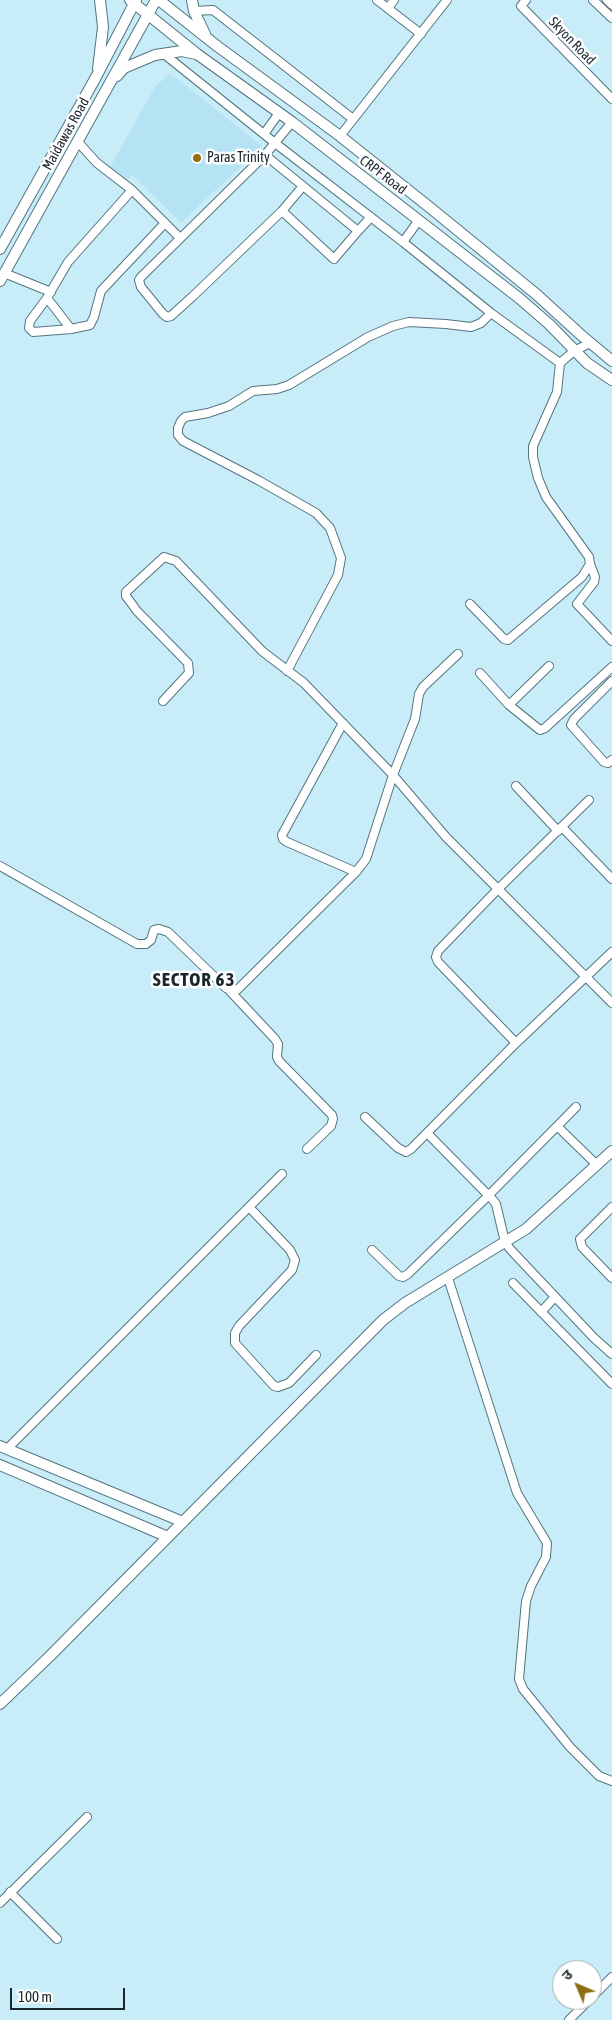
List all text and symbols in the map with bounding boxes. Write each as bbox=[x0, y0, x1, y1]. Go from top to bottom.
street label: Skyon Road bbox=[545, 14, 599, 68]
street label: Maidawas Road bbox=[39, 95, 93, 173]
place label: Paras Trinity bbox=[207, 150, 270, 166]
marker: Paras Trinity bbox=[191, 152, 203, 164]
street label: CRPF Road bbox=[356, 152, 410, 198]
district label: SECTOR 63 bbox=[152, 969, 236, 991]
north arrow bbox=[552, 1960, 602, 2010]
text: उ bbox=[559, 1967, 576, 1984]
scale bar bbox=[12, 1978, 128, 2010]
text: 100 m bbox=[18, 1988, 52, 2005]

